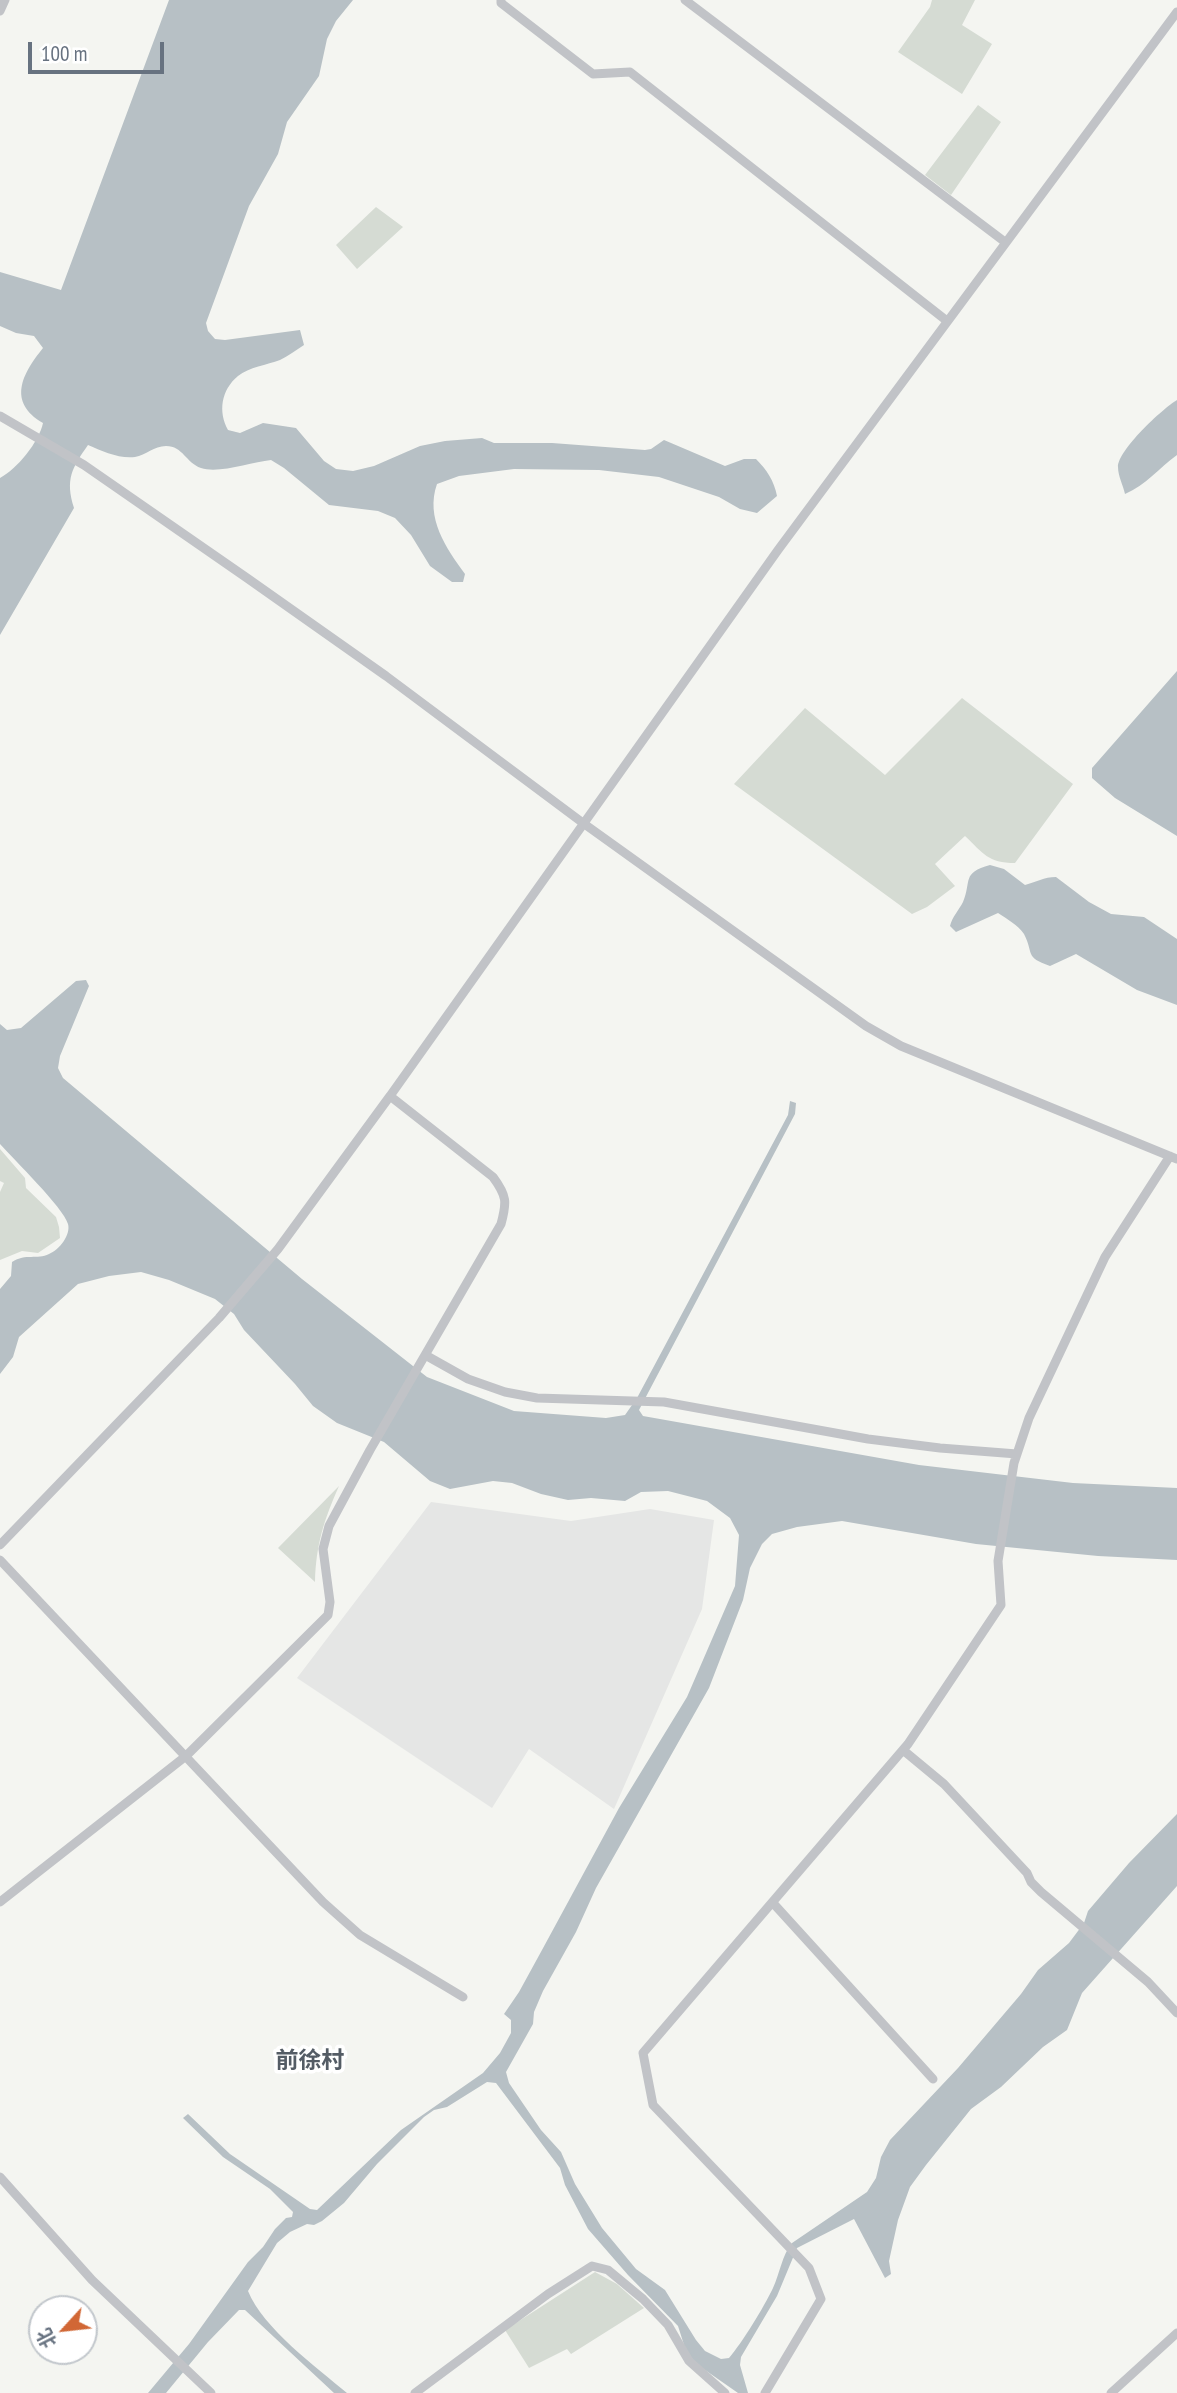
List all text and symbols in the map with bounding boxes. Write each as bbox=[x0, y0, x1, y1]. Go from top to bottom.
scale bar bbox=[32, 28, 168, 72]
text: 100 m bbox=[41, 40, 87, 67]
district label: 前徐村 bbox=[276, 2047, 344, 2075]
north arrow bbox=[28, 2295, 98, 2365]
text: 北 bbox=[31, 2325, 61, 2353]

